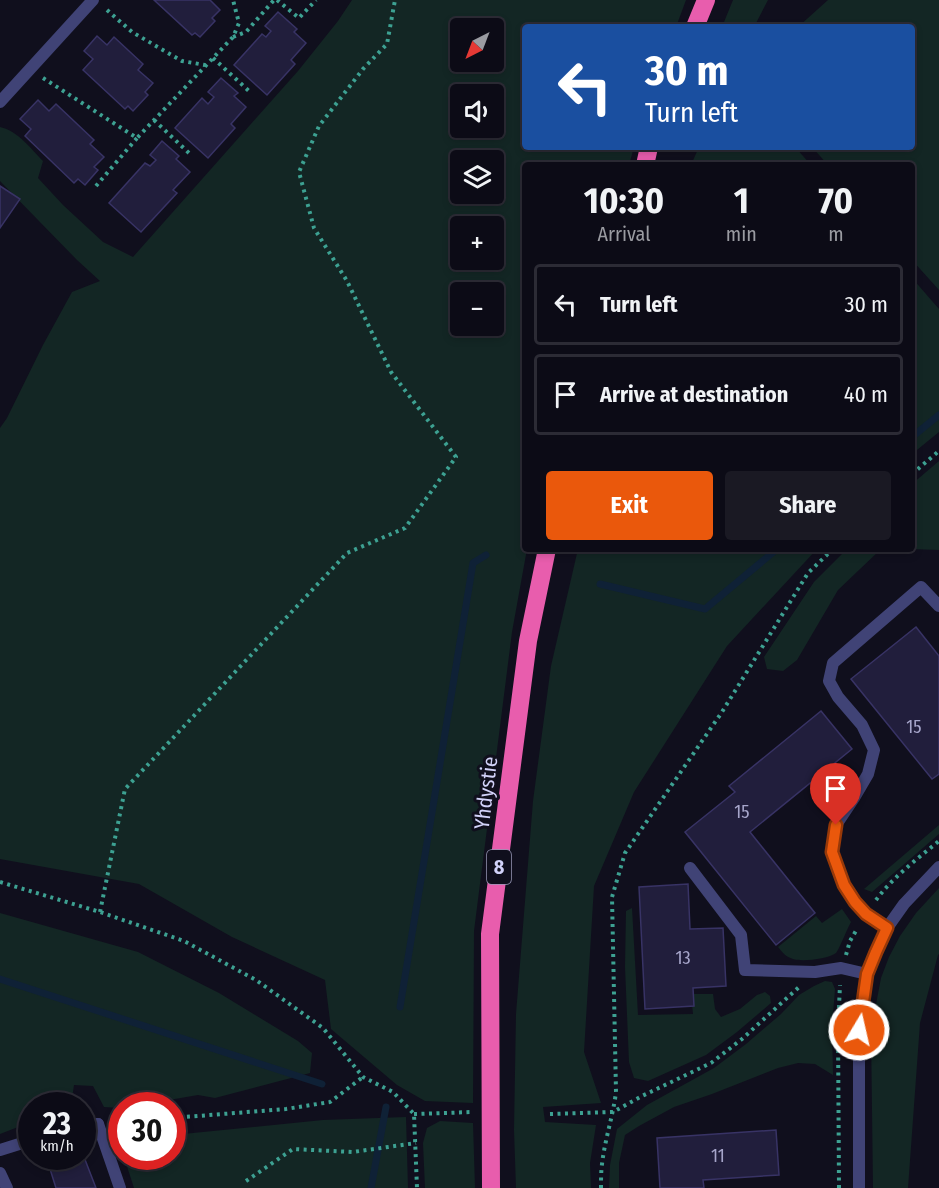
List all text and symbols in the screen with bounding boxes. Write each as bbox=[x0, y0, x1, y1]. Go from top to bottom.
north arrow bbox=[450, 18, 504, 72]
map controls bbox=[450, 18, 504, 336]
text: 30 m bbox=[645, 46, 729, 96]
icon: left bbox=[546, 48, 624, 126]
button: sound bbox=[450, 84, 504, 138]
text: Turn left bbox=[645, 97, 738, 129]
button: layers bbox=[450, 150, 504, 204]
text: 10:30 bbox=[584, 179, 664, 223]
text: 1 bbox=[734, 179, 749, 223]
text: 70 bbox=[819, 179, 853, 223]
button: + bbox=[450, 216, 504, 270]
text: Arrival bbox=[597, 222, 650, 246]
text: min bbox=[726, 222, 757, 246]
text: m bbox=[828, 222, 844, 246]
button: − bbox=[450, 282, 504, 336]
icon: left bbox=[549, 288, 582, 321]
text: Turn left bbox=[600, 291, 678, 318]
text: 30 m bbox=[845, 291, 888, 318]
icon: arrive bbox=[549, 378, 582, 411]
text: Arrive at destination bbox=[600, 381, 788, 408]
text: 40 m bbox=[844, 381, 888, 408]
button: Exit bbox=[546, 471, 713, 540]
button: Share bbox=[725, 471, 891, 540]
house number: 15 bbox=[906, 716, 922, 738]
street label: Yhdystie bbox=[469, 755, 503, 831]
pin bbox=[810, 763, 861, 825]
icon: arrive bbox=[819, 772, 852, 805]
house number: 15 bbox=[734, 801, 750, 823]
road number: 8 bbox=[487, 850, 511, 884]
house number: 13 bbox=[675, 947, 691, 969]
position arrow bbox=[827, 998, 891, 1062]
speed limit sign: 30 bbox=[108, 1092, 186, 1170]
text: 23 bbox=[43, 1106, 71, 1142]
text: km/h bbox=[40, 1137, 74, 1155]
house number: 11 bbox=[711, 1145, 725, 1167]

